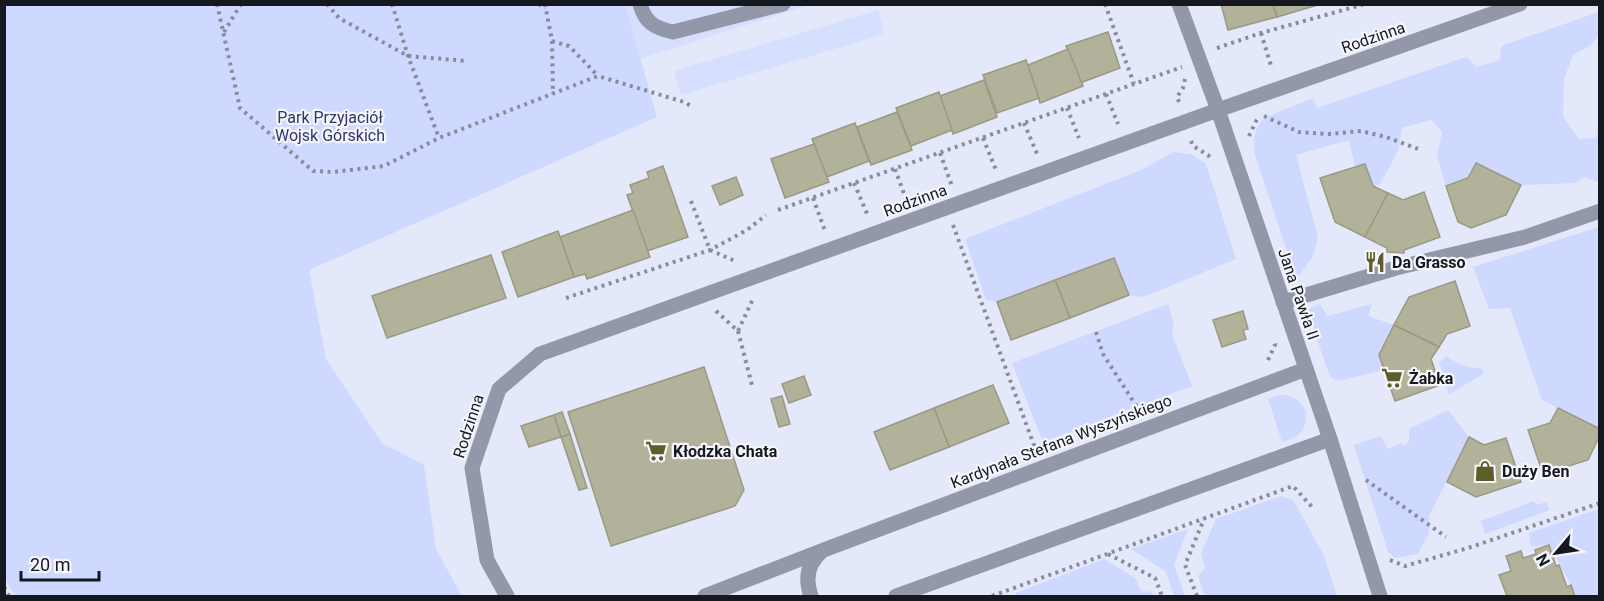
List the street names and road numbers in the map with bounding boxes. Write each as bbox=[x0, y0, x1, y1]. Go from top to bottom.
street label: Rodzinna bbox=[1339, 18, 1408, 57]
street label: Rodzinna bbox=[881, 180, 950, 221]
street label: Jana Pawła II bbox=[1274, 246, 1323, 342]
street label: Kardynała Stefana Wyszyńskiego bbox=[948, 390, 1174, 493]
street label: Rodzinna bbox=[449, 392, 488, 461]

